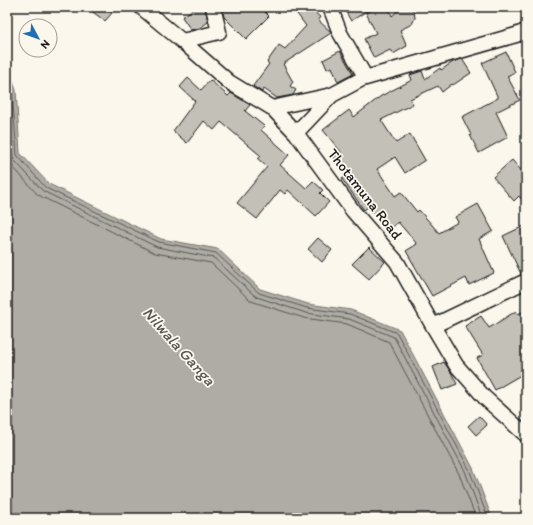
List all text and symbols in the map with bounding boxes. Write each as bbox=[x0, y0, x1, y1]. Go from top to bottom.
north arrow bbox=[18, 18, 58, 58]
text: N bbox=[38, 37, 53, 51]
street label: Thotamuna Road bbox=[324, 145, 406, 243]
water label: Nilwala Ganga bbox=[139, 303, 220, 390]

